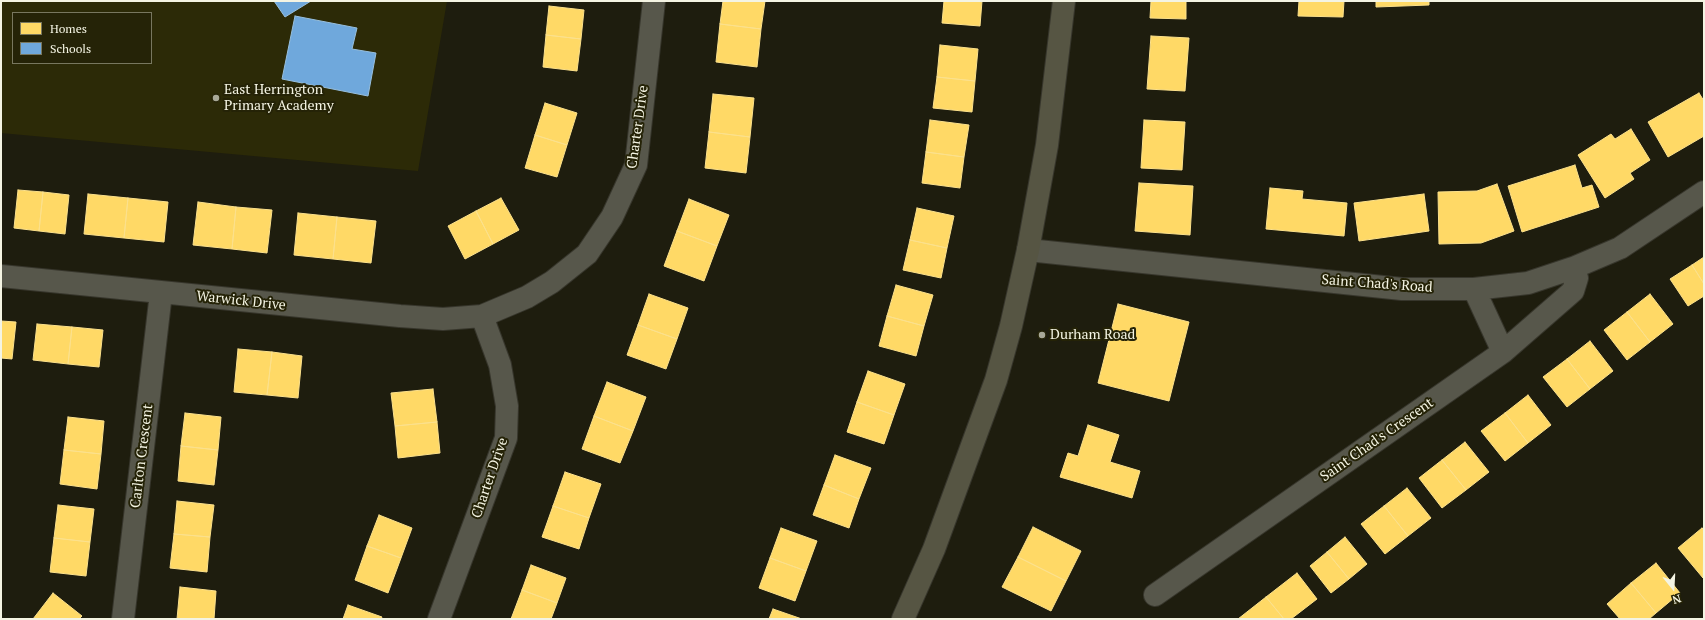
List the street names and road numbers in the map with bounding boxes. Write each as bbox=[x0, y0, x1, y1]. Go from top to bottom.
street label: Charter Drive bbox=[624, 84, 652, 170]
street label: Saint Chad's Road bbox=[1321, 272, 1433, 296]
street label: Warwick Drive bbox=[196, 288, 286, 314]
street label: Saint Chad's Crescent bbox=[1317, 395, 1437, 485]
street label: Carlton Crescent bbox=[127, 403, 157, 509]
street label: Charter Drive bbox=[468, 436, 512, 520]

